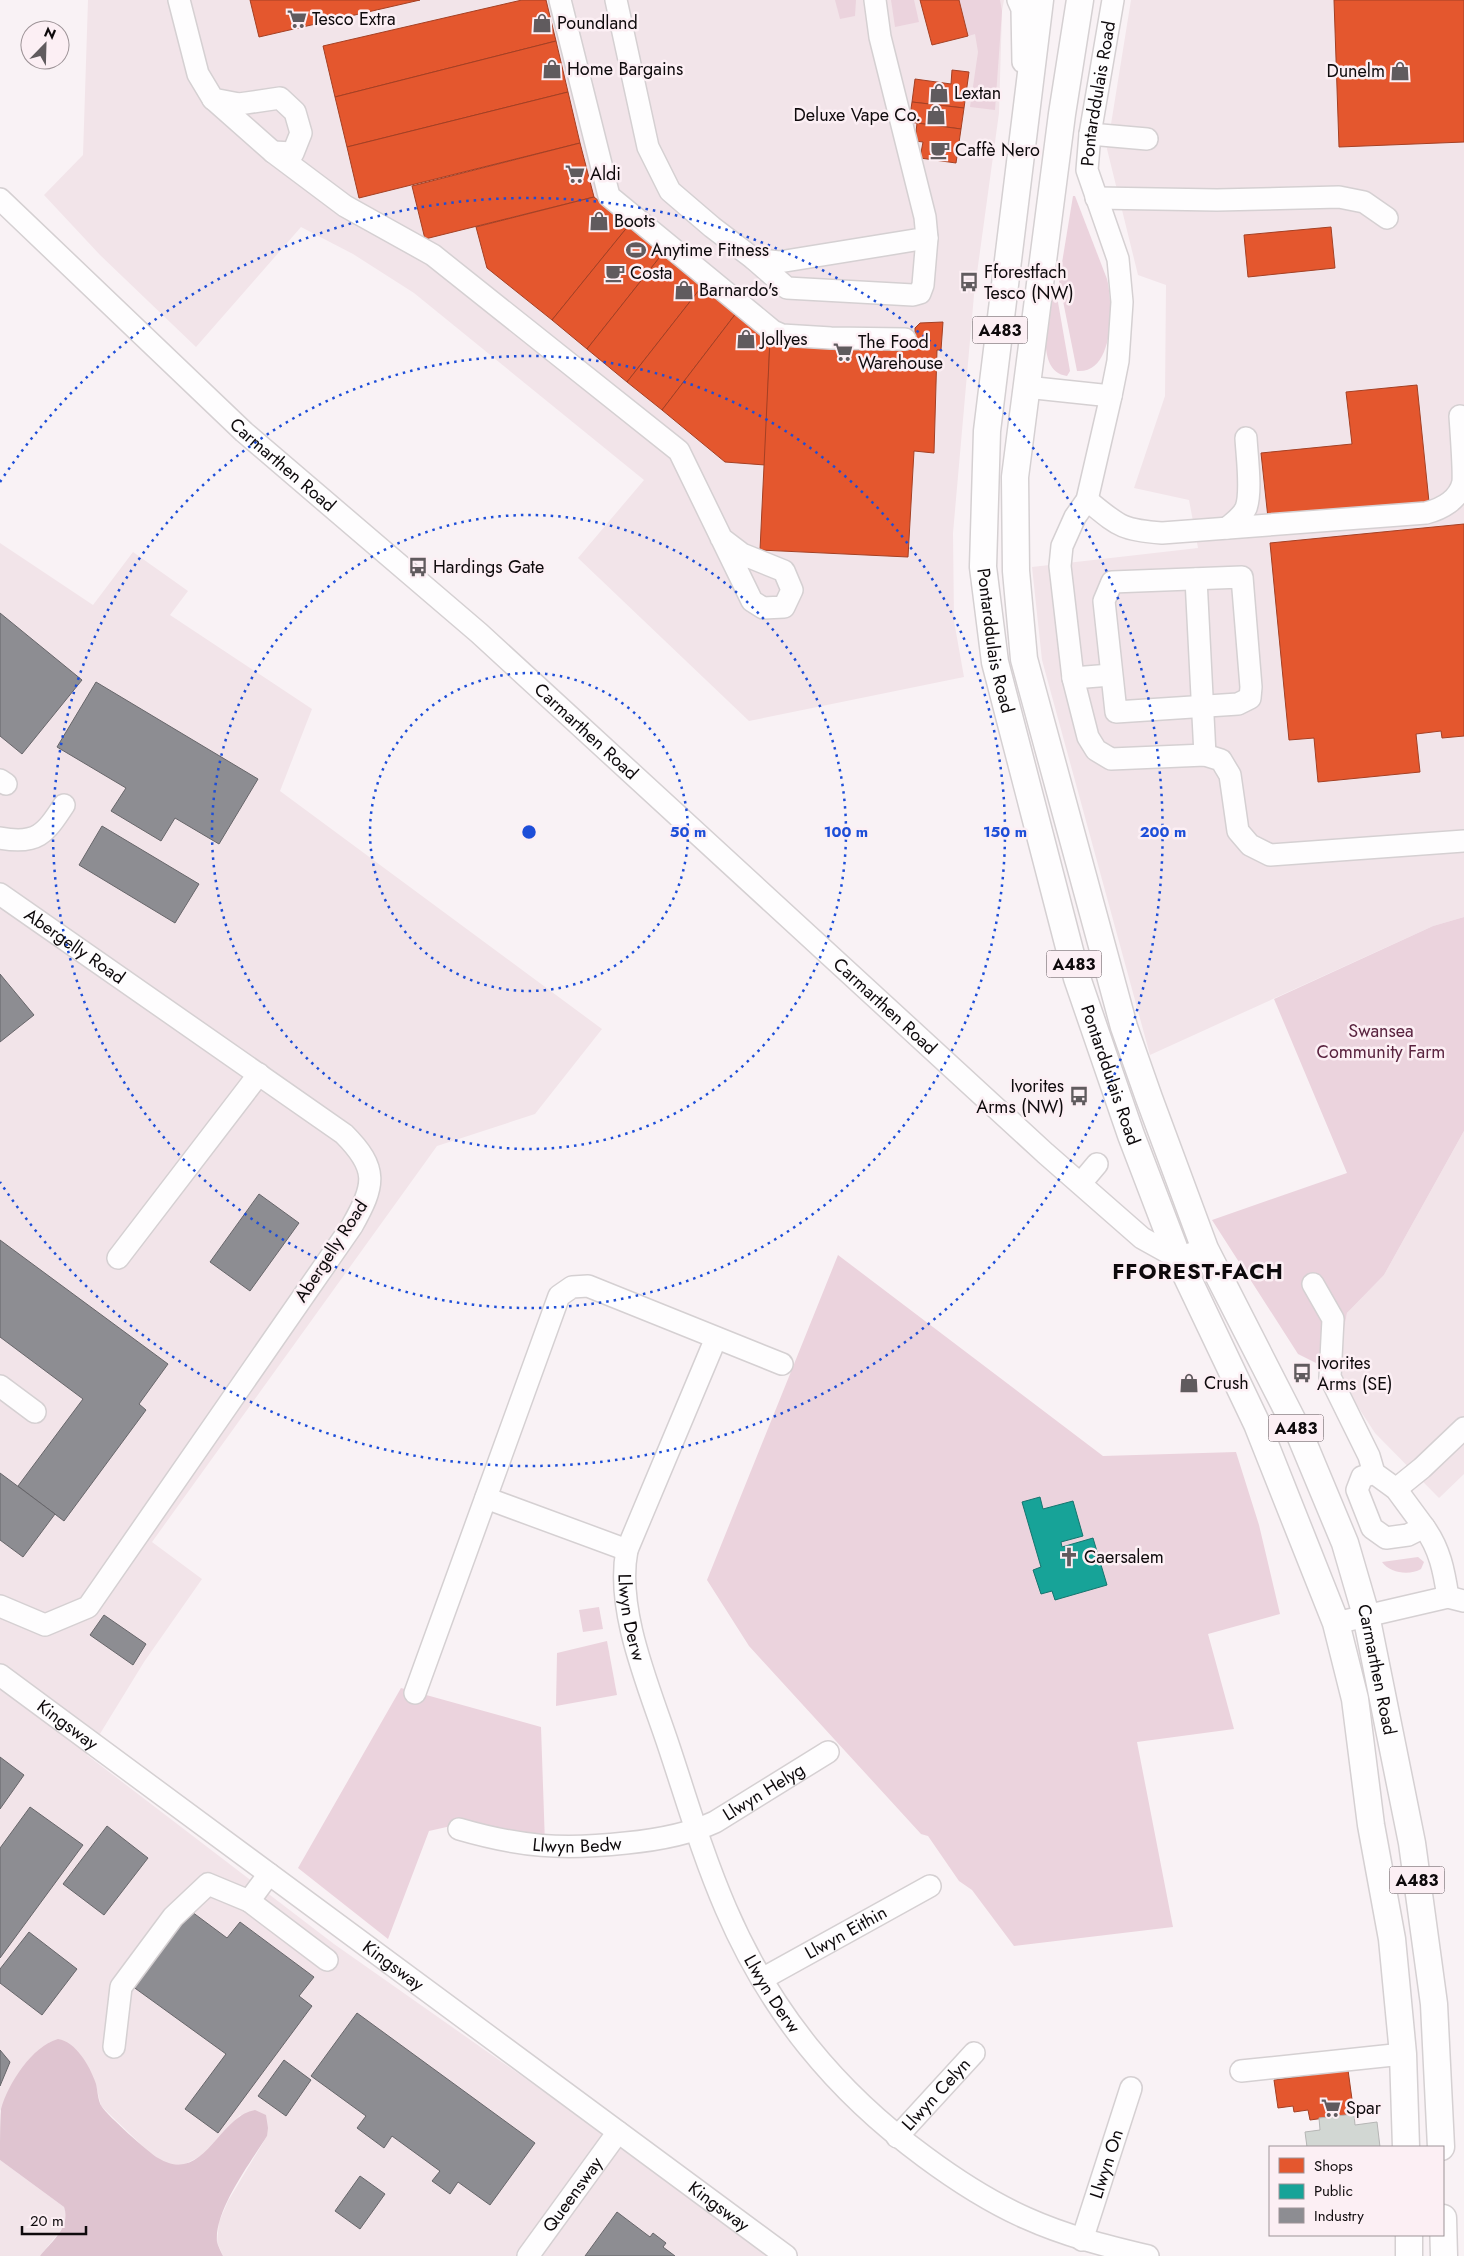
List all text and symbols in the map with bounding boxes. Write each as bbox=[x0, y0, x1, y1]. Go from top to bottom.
place label: Tesco Extra bbox=[312, 6, 396, 32]
supermarket icon: Tesco Extra bbox=[286, 8, 308, 30]
place label: Poundland bbox=[557, 10, 638, 36]
shop icon: Poundland bbox=[531, 12, 553, 34]
street label: Pontarddulais Road bbox=[1074, 19, 1122, 167]
north arrow bbox=[20, 20, 70, 70]
text: N bbox=[41, 22, 59, 44]
place label: Home Bargains bbox=[567, 56, 683, 82]
shop icon: Home Bargains bbox=[541, 58, 563, 80]
place label: Dunelm bbox=[1326, 58, 1385, 84]
shop icon: Dunelm bbox=[1389, 60, 1411, 82]
place label: Lextan bbox=[954, 80, 1001, 106]
shop icon: Lextan bbox=[928, 82, 950, 104]
place label: Deluxe Vape Co. bbox=[794, 102, 921, 128]
shop icon: Deluxe Vape Co. bbox=[925, 104, 947, 126]
place label: Caffè Nero bbox=[955, 137, 1040, 163]
cafe icon: Caffè Nero bbox=[929, 139, 951, 161]
place label: Aldi bbox=[590, 161, 621, 187]
supermarket icon: Aldi bbox=[564, 163, 586, 185]
place label: Boots bbox=[614, 208, 655, 234]
shop icon: Boots bbox=[588, 210, 610, 232]
place label: Anytime Fitness bbox=[651, 237, 769, 263]
sports icon: Anytime Fitness bbox=[625, 239, 647, 261]
place label: Fforestfach Tesco (NW) bbox=[984, 259, 1074, 306]
place label: Costa bbox=[630, 260, 672, 286]
cafe icon: Costa bbox=[604, 262, 626, 284]
bus stop icon: Fforestfach Tesco (NW) bbox=[958, 271, 980, 293]
place label: Barnardo's bbox=[699, 277, 778, 303]
shop icon: Barnardo's bbox=[673, 279, 695, 301]
road number: A483 bbox=[972, 316, 1028, 344]
place label: Jollyes bbox=[759, 326, 808, 352]
shop icon: Jollyes bbox=[735, 328, 757, 350]
place label: The Food Warehouse bbox=[858, 329, 943, 376]
supermarket icon: The Food Warehouse bbox=[832, 341, 854, 363]
street label: Carmarthen Road bbox=[224, 412, 341, 518]
place label: Hardings Gate bbox=[433, 554, 544, 580]
bus stop icon: Hardings Gate bbox=[407, 556, 429, 578]
street label: Pontarddulais Road bbox=[970, 567, 1021, 716]
street label: Carmarthen Road bbox=[528, 677, 644, 786]
text: 50 m bbox=[670, 821, 706, 843]
text: 100 m bbox=[824, 821, 868, 843]
text: 150 m bbox=[983, 821, 1027, 843]
text: 200 m bbox=[1140, 821, 1186, 843]
centre of rings bbox=[520, 823, 538, 841]
street label: Abergelly Road bbox=[19, 902, 130, 990]
road number: A483 bbox=[1046, 951, 1102, 978]
street label: Carmarthen Road bbox=[827, 952, 943, 1061]
street label: Pontarddulais Road bbox=[1074, 1001, 1147, 1149]
park label: Swansea Community Farm bbox=[1317, 1018, 1445, 1065]
place label: Ivorites Arms (NW) bbox=[976, 1073, 1064, 1120]
bus stop icon: Ivorites Arms (NW) bbox=[1068, 1085, 1090, 1107]
street label: Abergelly Road bbox=[288, 1195, 374, 1307]
district label: FFOREST-FACH bbox=[1112, 1255, 1284, 1287]
place label: Ivorites Arms (SE) bbox=[1317, 1350, 1393, 1397]
bus stop icon: Ivorites Arms (SE) bbox=[1291, 1362, 1313, 1384]
place label: Crush bbox=[1204, 1370, 1249, 1396]
shop icon: Crush bbox=[1178, 1372, 1200, 1394]
road number: A483 bbox=[1268, 1415, 1324, 1442]
place label: Caersalem bbox=[1084, 1544, 1164, 1570]
church icon: Caersalem bbox=[1058, 1546, 1080, 1568]
street label: Llwyn Derw bbox=[612, 1574, 652, 1665]
street label: Carmarthen Road bbox=[1351, 1601, 1403, 1737]
street label: Kingsway bbox=[31, 1694, 104, 1756]
street label: Llwyn Helyg bbox=[718, 1757, 810, 1827]
street label: Llwyn Bedw bbox=[531, 1830, 624, 1859]
road number: A483 bbox=[1390, 1866, 1444, 1894]
street label: Llwyn Eithin bbox=[800, 1899, 892, 1966]
street label: Kingsway bbox=[357, 1934, 429, 1997]
street label: Llwyn Derw bbox=[737, 1950, 807, 2039]
street label: Llwyn Celyn bbox=[896, 2052, 977, 2137]
place label: Spar bbox=[1346, 2095, 1382, 2121]
supermarket icon: Spar bbox=[1320, 2097, 1342, 2119]
street label: Llwyn On bbox=[1083, 2126, 1130, 2202]
legend bbox=[1269, 2146, 1444, 2236]
street label: Queensway bbox=[536, 2151, 609, 2238]
text: Shops bbox=[1314, 2155, 1353, 2177]
street label: Kingsway bbox=[683, 2175, 755, 2238]
text: Public bbox=[1314, 2180, 1353, 2202]
scale bar bbox=[22, 2204, 86, 2236]
text: Industry bbox=[1314, 2205, 1364, 2227]
text: 20 m bbox=[30, 2210, 64, 2232]

